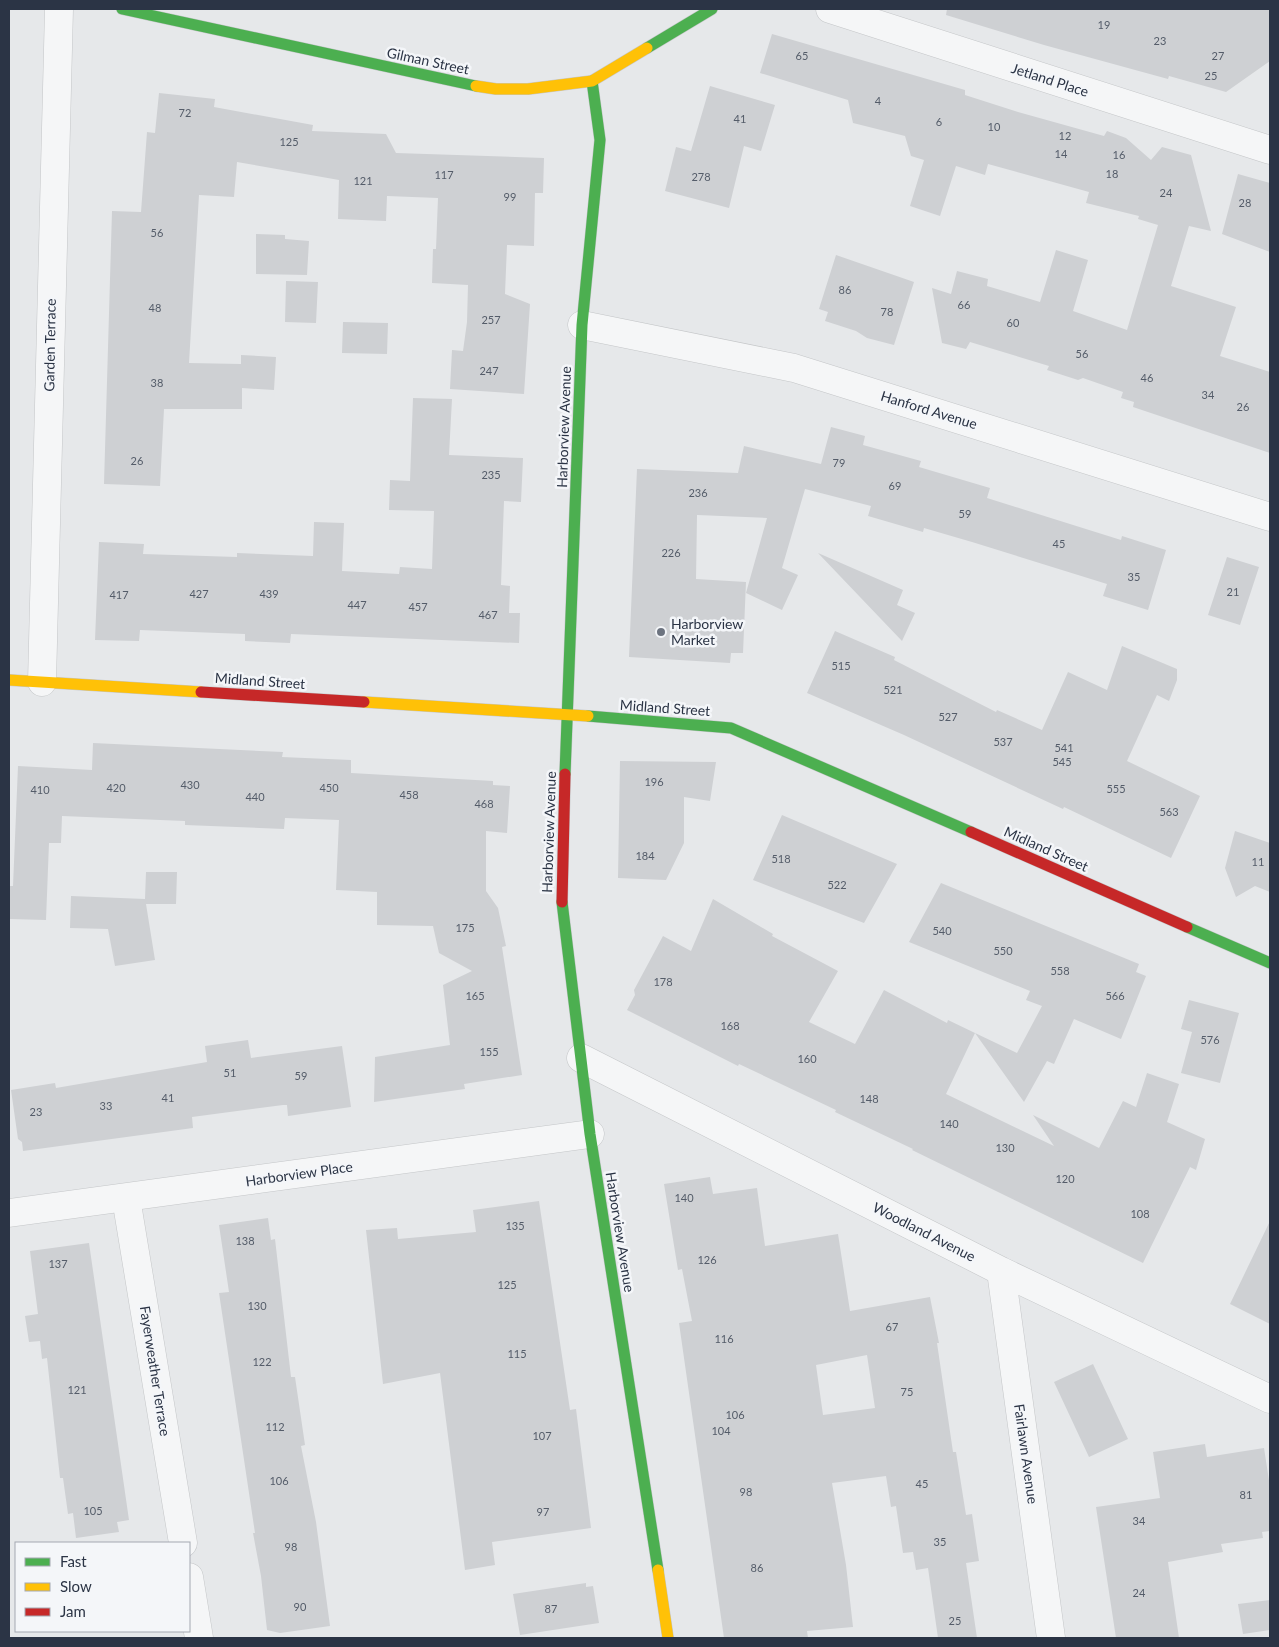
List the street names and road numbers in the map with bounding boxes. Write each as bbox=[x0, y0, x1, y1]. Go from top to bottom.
street label: Gilman Street bbox=[385, 44, 471, 78]
street label: Jetland Place bbox=[1009, 59, 1091, 100]
street label: Garden Terrace bbox=[40, 298, 59, 392]
street label: Harborview Avenue bbox=[553, 366, 574, 488]
street label: Hanford Avenue bbox=[879, 387, 979, 432]
street label: Midland Street bbox=[214, 669, 306, 692]
street label: Midland Street bbox=[619, 696, 711, 719]
street label: Harborview Avenue bbox=[538, 771, 559, 893]
street label: Midland Street bbox=[1001, 822, 1091, 875]
street label: Harborview Place bbox=[244, 1158, 354, 1189]
street label: Harborview Avenue bbox=[603, 1171, 638, 1293]
street label: Woodland Avenue bbox=[870, 1198, 978, 1265]
street label: Fayerweather Terrace bbox=[137, 1305, 174, 1437]
street label: Fairlawn Avenue bbox=[1011, 1403, 1042, 1505]

